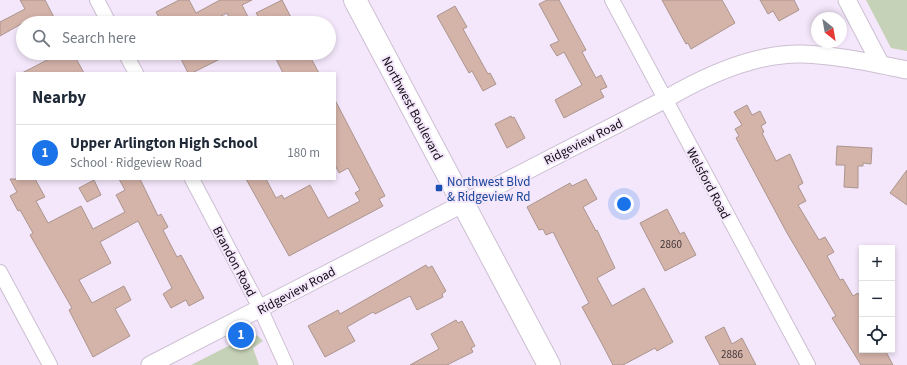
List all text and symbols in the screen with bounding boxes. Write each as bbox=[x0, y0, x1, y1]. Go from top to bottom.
north arrow bbox=[811, 12, 847, 48]
search box bbox=[16, 16, 336, 60]
icon: search bbox=[30, 27, 52, 49]
text: Search here bbox=[62, 28, 136, 49]
street label: Northwest Boulevard bbox=[377, 54, 447, 163]
text: Nearby bbox=[32, 86, 86, 110]
street label: Ridgeview Road bbox=[541, 114, 626, 170]
text: Upper Arlington High School bbox=[70, 133, 258, 154]
text: 1 bbox=[42, 144, 48, 162]
text: 180 m bbox=[287, 144, 320, 162]
street label: Welsford Road bbox=[682, 145, 734, 222]
text: School · Ridgeview Road bbox=[70, 154, 202, 172]
place label: Northwest Blvd & Ridgeview Rd bbox=[447, 173, 531, 206]
marker: Northwest Blvd & Ridgeview Rd bbox=[434, 183, 444, 193]
your location bbox=[614, 194, 634, 214]
street label: Brandon Road bbox=[208, 223, 260, 300]
house number: 2860 bbox=[660, 237, 682, 252]
map controls bbox=[859, 245, 895, 353]
button: + bbox=[859, 245, 895, 281]
street label: Ridgeview Road bbox=[254, 263, 339, 319]
button: − bbox=[859, 281, 895, 317]
button: locate bbox=[859, 317, 895, 353]
pin: 1 bbox=[228, 320, 254, 350]
house number: 2886 bbox=[721, 347, 743, 362]

